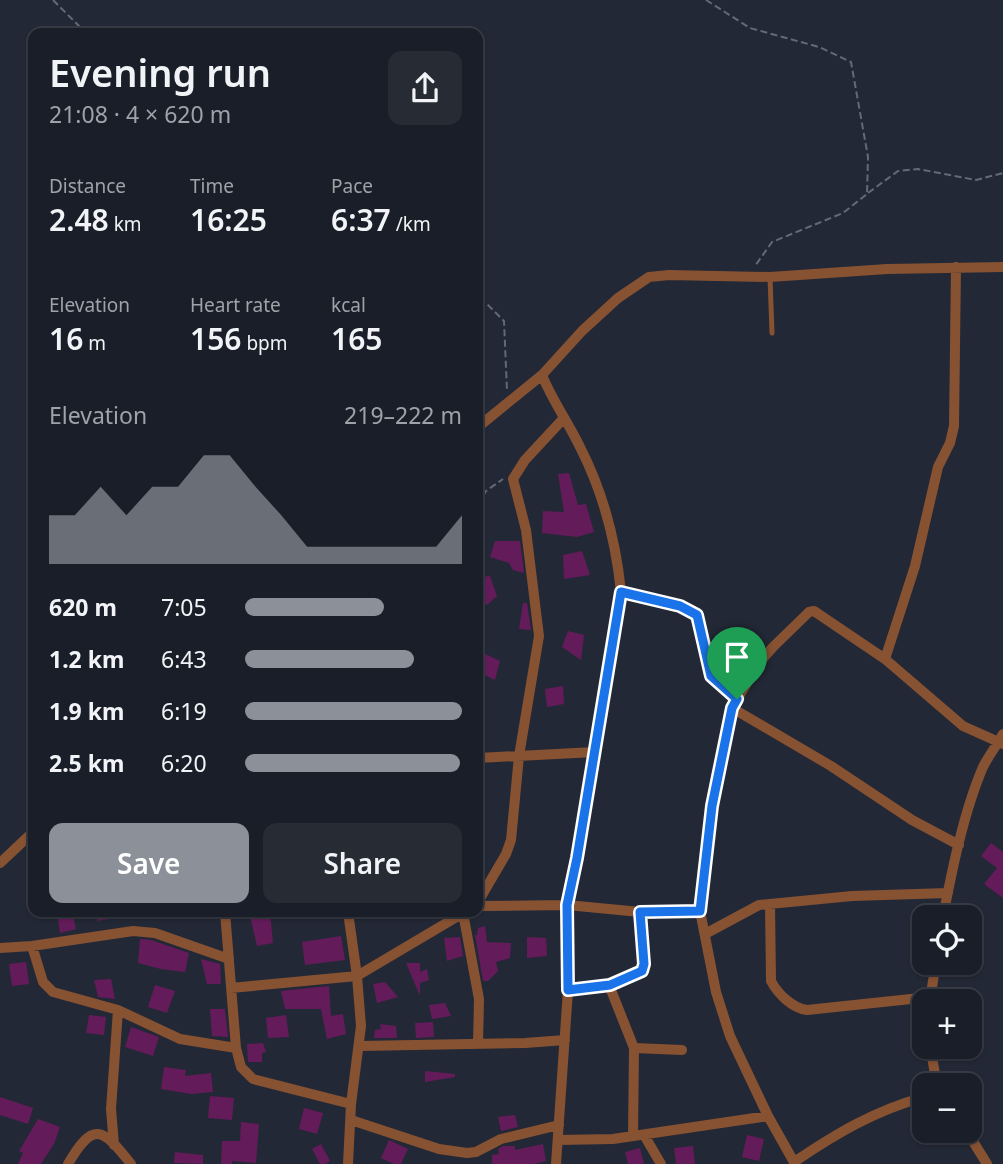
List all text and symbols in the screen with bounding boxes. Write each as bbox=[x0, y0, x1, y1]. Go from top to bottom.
text: Evening run bbox=[49, 46, 271, 98]
button: share bbox=[388, 51, 462, 125]
text: 21:08 · 4 × 620 m bbox=[49, 98, 231, 130]
text: Distance bbox=[49, 173, 126, 199]
text: Time bbox=[190, 173, 234, 199]
text: Pace bbox=[331, 173, 373, 199]
text: 2.48 bbox=[49, 199, 109, 240]
text: 16:25 bbox=[190, 199, 267, 240]
text: 6:37 bbox=[331, 199, 391, 240]
text: km bbox=[109, 211, 142, 237]
text: /km bbox=[391, 211, 431, 237]
text: Elevation bbox=[49, 292, 130, 318]
text: Heart rate bbox=[190, 292, 281, 318]
text: kcal bbox=[331, 292, 366, 318]
text: 16 bbox=[49, 318, 83, 359]
text: 156 bbox=[190, 318, 241, 359]
text: 165 bbox=[331, 318, 382, 359]
text: m bbox=[83, 330, 106, 356]
text: bpm bbox=[241, 330, 288, 356]
text: Elevation bbox=[49, 399, 147, 431]
text: 219–222 m bbox=[344, 399, 462, 431]
text: 620 m bbox=[49, 591, 117, 623]
text: 7:05 bbox=[161, 591, 207, 623]
pin bbox=[707, 627, 767, 699]
icon: arrive bbox=[718, 638, 756, 676]
text: 1.2 km bbox=[49, 643, 124, 675]
text: 6:43 bbox=[161, 643, 207, 675]
text: 1.9 km bbox=[49, 695, 124, 727]
text: 6:19 bbox=[161, 695, 207, 727]
text: 2.5 km bbox=[49, 747, 124, 779]
text: 6:20 bbox=[161, 747, 207, 779]
button: Save bbox=[49, 823, 249, 903]
button: Share bbox=[263, 823, 462, 903]
map controls bbox=[912, 905, 982, 1143]
button: locate bbox=[912, 905, 982, 975]
button: + bbox=[912, 989, 982, 1059]
button: − bbox=[912, 1073, 982, 1143]

